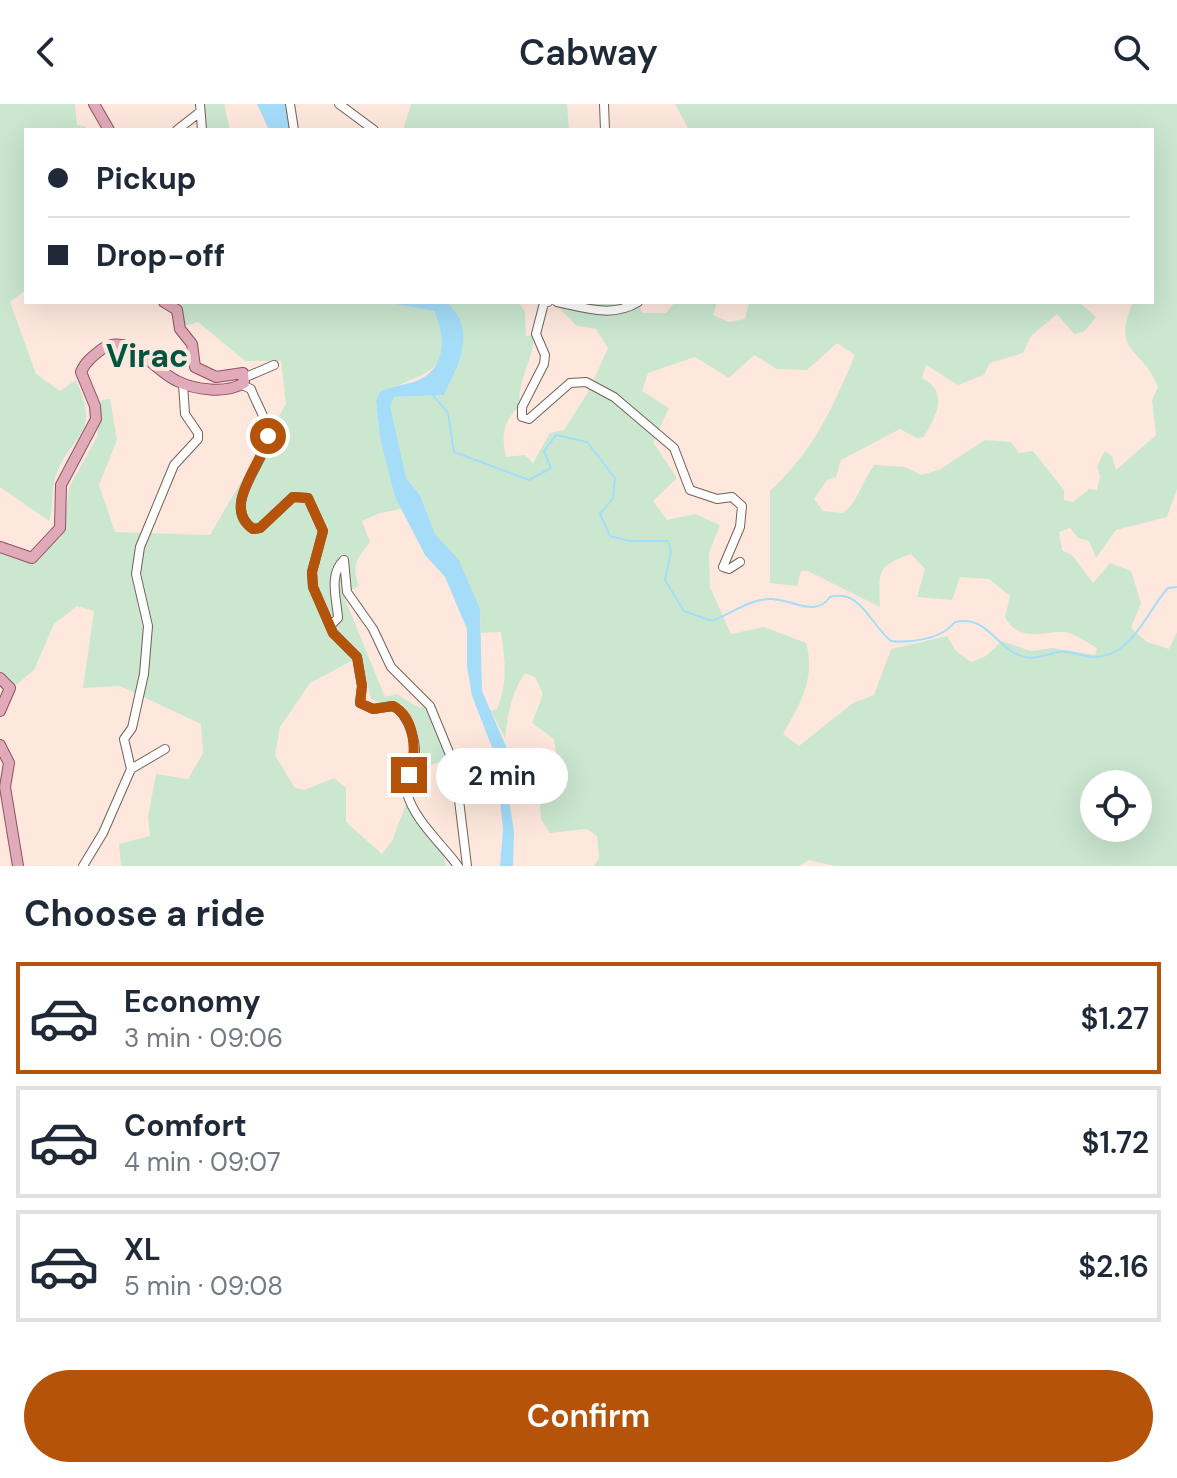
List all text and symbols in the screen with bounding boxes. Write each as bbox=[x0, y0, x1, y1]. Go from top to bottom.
text: Cabway bbox=[519, 29, 658, 76]
icon: back bbox=[24, 30, 68, 74]
icon: search bbox=[1109, 30, 1153, 74]
text: Pickup bbox=[96, 159, 196, 198]
text: Drop-off bbox=[96, 236, 225, 275]
district label: Virac bbox=[106, 335, 188, 377]
route start bbox=[250, 418, 286, 454]
callout: 2 min bbox=[437, 747, 569, 803]
route end bbox=[391, 757, 427, 793]
text: 2 min bbox=[468, 759, 536, 793]
map controls bbox=[1080, 770, 1152, 842]
button: locate bbox=[1080, 770, 1152, 842]
text: Choose a ride bbox=[24, 890, 265, 937]
icon: car bbox=[28, 982, 100, 1054]
text: Economy bbox=[124, 982, 261, 1021]
text: $1.27 bbox=[1080, 999, 1149, 1038]
text: 3 min · 09:06 bbox=[124, 1021, 283, 1055]
icon: car bbox=[28, 1106, 100, 1178]
text: Comfort bbox=[124, 1106, 247, 1145]
text: $1.72 bbox=[1082, 1123, 1149, 1162]
text: 4 min · 09:07 bbox=[124, 1145, 281, 1179]
icon: car bbox=[28, 1230, 100, 1302]
text: XL bbox=[124, 1230, 161, 1269]
text: $2.16 bbox=[1078, 1247, 1149, 1286]
text: 5 min · 09:08 bbox=[124, 1269, 283, 1303]
button: Confirm bbox=[24, 1370, 1153, 1462]

